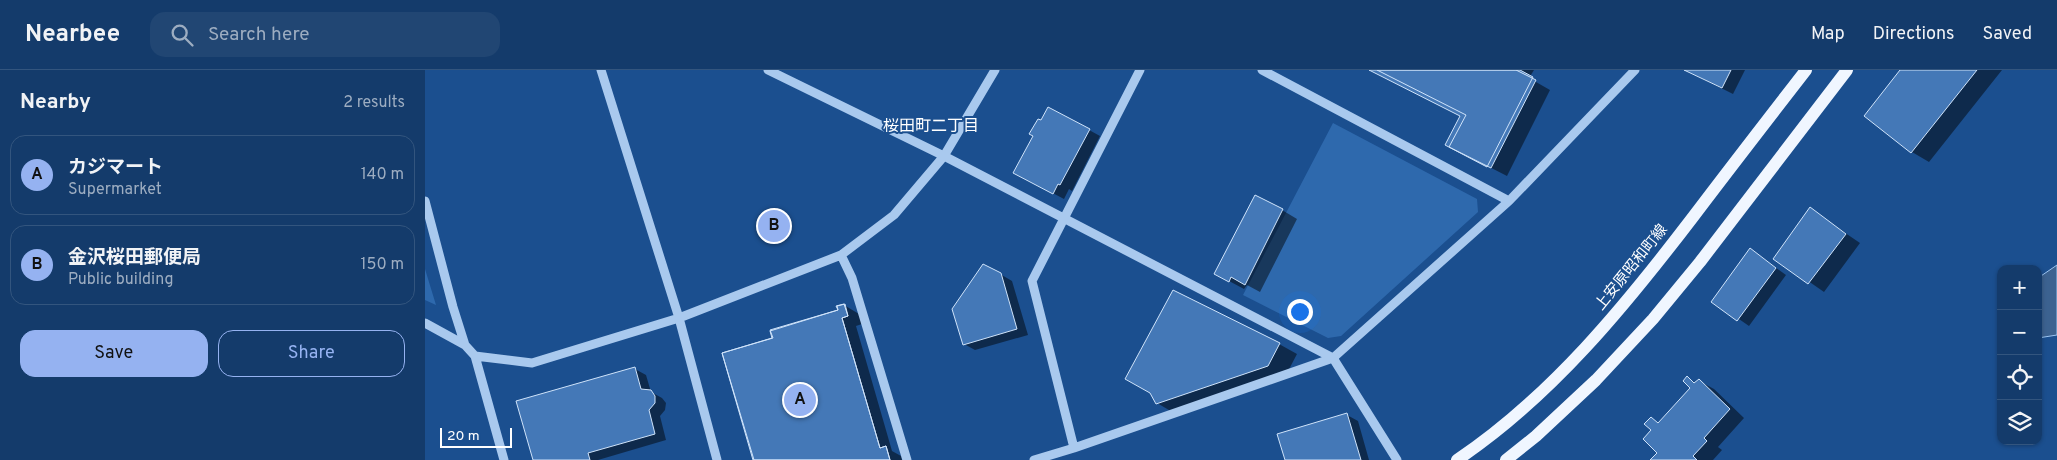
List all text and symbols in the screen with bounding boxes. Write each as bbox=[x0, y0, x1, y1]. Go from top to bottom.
search box bbox=[150, 12, 500, 57]
text: Nearbee bbox=[25, 20, 120, 50]
icon: search bbox=[168, 21, 196, 49]
text: Search here bbox=[208, 23, 310, 47]
text: Map bbox=[1811, 23, 1845, 46]
text: Directions bbox=[1873, 23, 1955, 46]
text: Saved bbox=[1983, 23, 2032, 46]
text: Nearby bbox=[20, 89, 91, 116]
text: 2 results bbox=[343, 93, 405, 113]
district label: 桜田町二丁目 bbox=[883, 117, 979, 137]
text: カジマート bbox=[68, 156, 163, 180]
text: A bbox=[31, 165, 43, 185]
text: 140 m bbox=[361, 165, 404, 185]
text: Supermarket bbox=[68, 180, 162, 200]
pin: B bbox=[758, 207, 790, 245]
street label: 上安原昭和町線 bbox=[1592, 221, 1672, 315]
text: 金沢桜田郵便局 bbox=[68, 246, 201, 270]
text: B bbox=[31, 255, 43, 275]
text: 150 m bbox=[361, 255, 404, 275]
map controls bbox=[1997, 265, 2042, 445]
button: + bbox=[1997, 265, 2042, 310]
text: Public building bbox=[68, 270, 173, 290]
your location bbox=[1287, 299, 1313, 325]
button: − bbox=[1997, 310, 2042, 355]
button: Save bbox=[20, 330, 208, 377]
button: Share bbox=[218, 330, 405, 377]
button: locate bbox=[1997, 355, 2042, 400]
pin: A bbox=[784, 381, 816, 419]
button: layers bbox=[1997, 400, 2042, 445]
scale bar bbox=[440, 425, 513, 448]
text: 20 m bbox=[447, 428, 480, 445]

